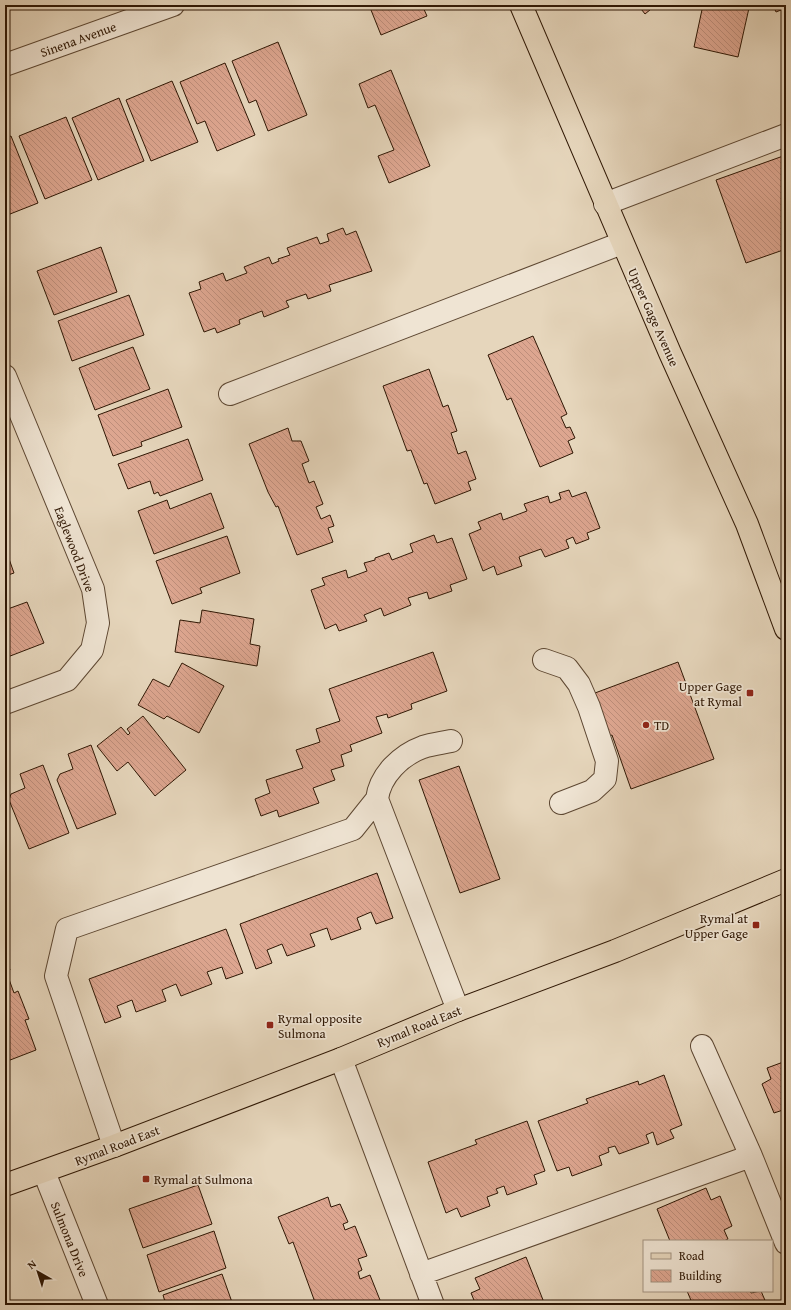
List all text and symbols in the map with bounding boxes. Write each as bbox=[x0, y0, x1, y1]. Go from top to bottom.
street label: Sinena Avenue bbox=[37, 17, 119, 62]
street label: Upper Gage Avenue bbox=[623, 265, 684, 370]
street label: Eaglewood Drive bbox=[49, 504, 100, 595]
place label: Upper Gage at Rymal bbox=[679, 677, 742, 711]
marker: Upper Gage at Rymal bbox=[745, 688, 755, 698]
place label: TD bbox=[654, 716, 669, 735]
marker: TD bbox=[641, 720, 651, 730]
place label: Rymal at Upper Gage bbox=[685, 909, 748, 943]
marker: Rymal at Upper Gage bbox=[751, 920, 761, 930]
street label: Rymal Road East bbox=[374, 1001, 465, 1052]
place label: Rymal opposite Sulmona bbox=[278, 1009, 362, 1043]
marker: Rymal opposite Sulmona bbox=[265, 1020, 275, 1030]
street label: Rymal Road East bbox=[72, 1120, 163, 1170]
place label: Rymal at Sulmona bbox=[154, 1170, 253, 1189]
marker: Rymal at Sulmona bbox=[141, 1174, 151, 1184]
street label: Sulmona Drive bbox=[46, 1199, 93, 1280]
legend bbox=[643, 1240, 773, 1292]
text: Road bbox=[679, 1247, 705, 1264]
north arrow bbox=[18, 1252, 58, 1292]
text: N bbox=[24, 1255, 40, 1273]
text: Building bbox=[679, 1267, 722, 1284]

